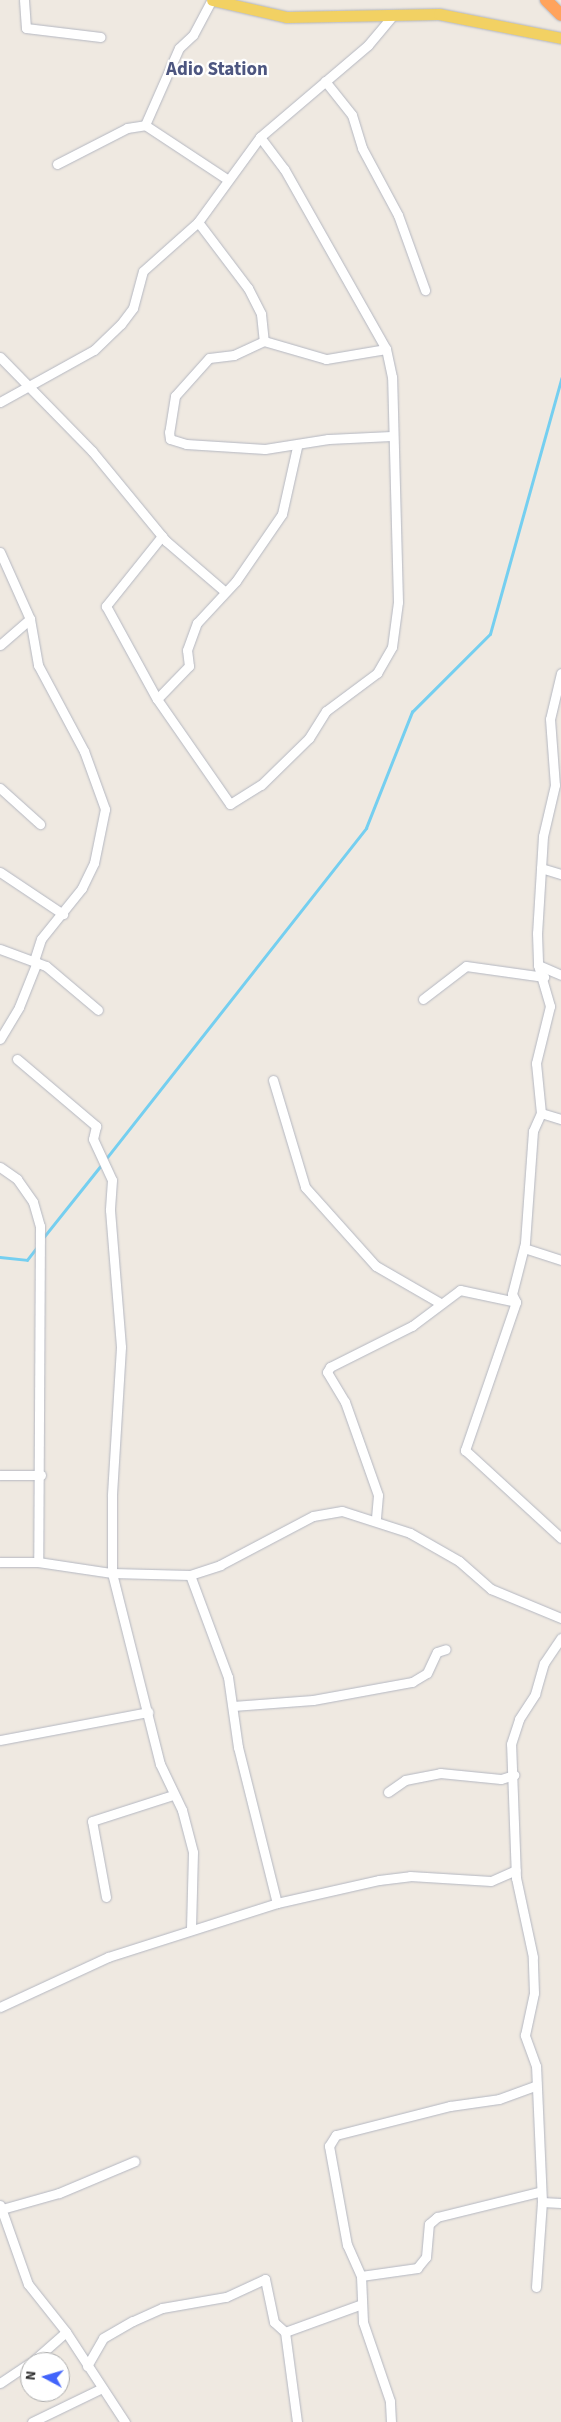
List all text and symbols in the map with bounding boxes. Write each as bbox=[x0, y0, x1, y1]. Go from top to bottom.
district label: Adio Station bbox=[166, 59, 268, 81]
north arrow bbox=[20, 2352, 70, 2402]
text: N bbox=[21, 2370, 42, 2381]

